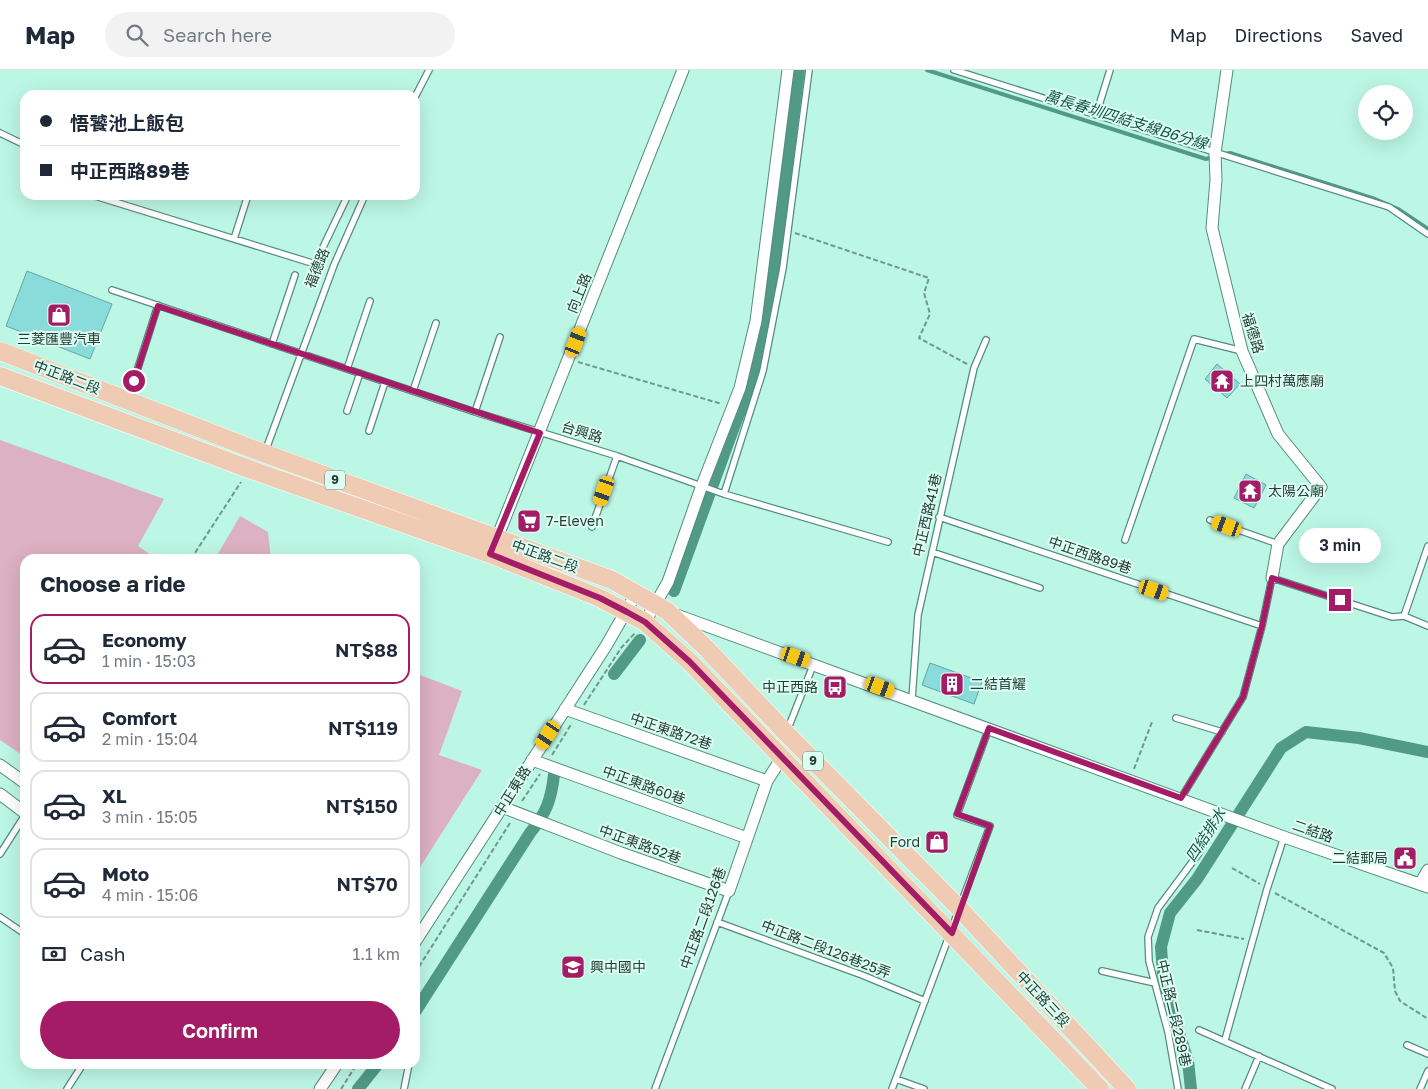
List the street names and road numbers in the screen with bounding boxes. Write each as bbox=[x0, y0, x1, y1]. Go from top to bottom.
street label: 福德路 bbox=[301, 245, 332, 290]
street label: 向上路 bbox=[563, 270, 594, 315]
street label: 福德路 bbox=[1239, 310, 1268, 355]
street label: 中正路二段 bbox=[31, 356, 103, 397]
street label: 台興路 bbox=[560, 417, 605, 446]
road number: 9 bbox=[325, 470, 345, 490]
street label: 中正西路41巷 bbox=[909, 471, 944, 558]
street label: 中正西路89巷 bbox=[1046, 532, 1134, 577]
street label: 中正路二段 bbox=[509, 536, 581, 575]
street label: 中正東路72巷 bbox=[628, 709, 714, 752]
road number: 9 bbox=[803, 751, 823, 770]
street label: 中正東路 bbox=[490, 762, 534, 819]
street label: 中正東路60巷 bbox=[600, 762, 688, 807]
street label: 二結路 bbox=[1291, 816, 1336, 845]
street label: 中正東路52巷 bbox=[597, 821, 684, 866]
street label: 中正路二段126巷 bbox=[676, 864, 729, 971]
street label: 中正路二段126巷25弄 bbox=[759, 916, 893, 981]
street label: 中正路二段289巷 bbox=[1154, 958, 1195, 1068]
street label: 中正路三段 bbox=[1013, 967, 1073, 1030]

